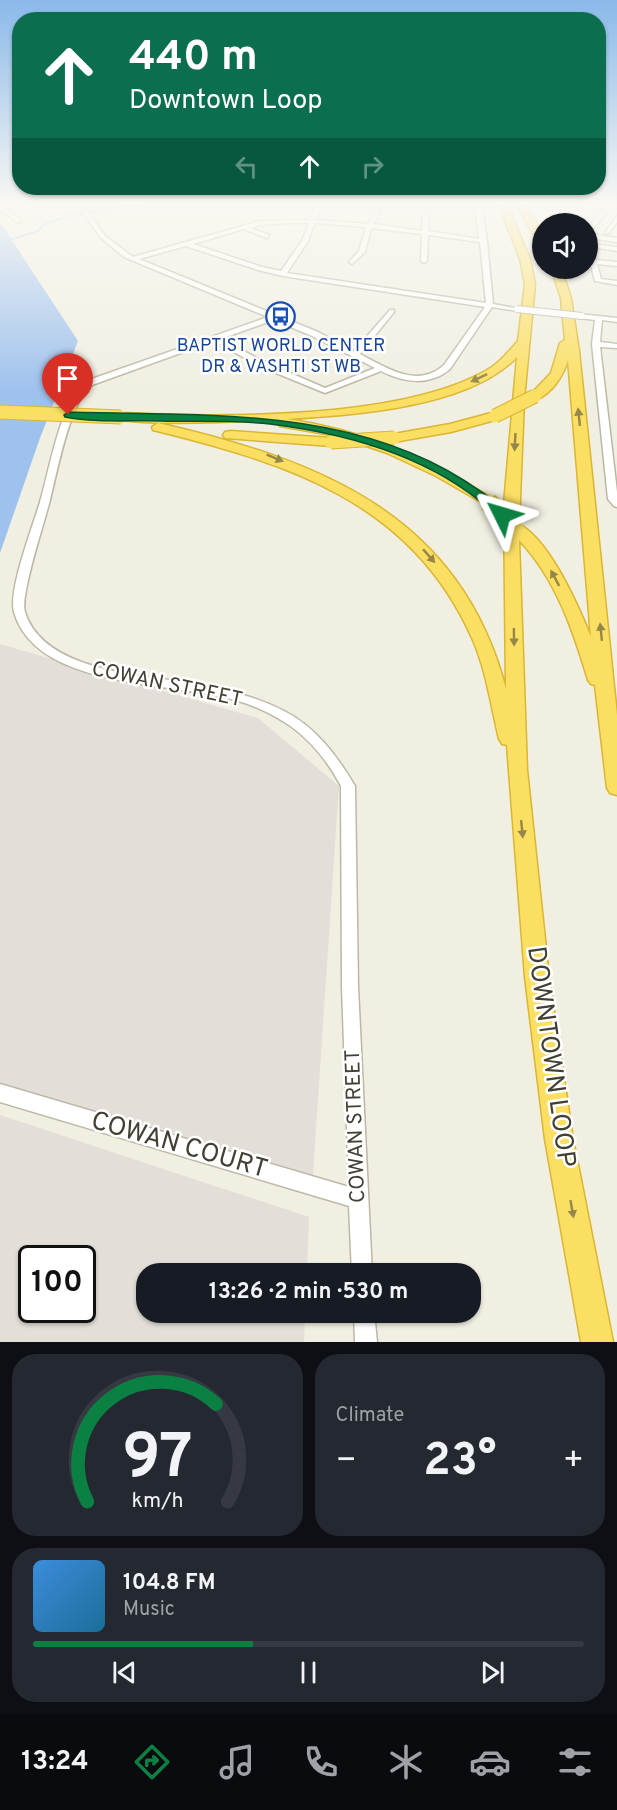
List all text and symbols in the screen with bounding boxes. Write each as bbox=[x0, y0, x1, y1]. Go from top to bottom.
text: 440 m bbox=[129, 32, 258, 85]
icon: ahead bbox=[30, 36, 108, 114]
text: Downtown Loop bbox=[129, 84, 322, 118]
icon: left bbox=[230, 150, 263, 183]
icon: ahead bbox=[293, 150, 326, 183]
icon: right bbox=[356, 150, 389, 183]
map controls bbox=[532, 213, 598, 279]
button: sound bbox=[532, 213, 598, 279]
bus stop icon: BAPTIST WORLD CENTER DR & VASHTI ST WB bbox=[265, 301, 297, 333]
place label: BAPTIST WORLD CENTER DR & VASHTI ST WB bbox=[177, 335, 385, 379]
pin bbox=[42, 353, 93, 415]
icon: arrive bbox=[51, 362, 84, 395]
one-way arrow bbox=[471, 374, 488, 383]
one-way arrow bbox=[574, 407, 584, 426]
one-way arrow bbox=[510, 433, 519, 452]
one-way arrow bbox=[267, 453, 285, 463]
position arrow bbox=[470, 483, 534, 547]
one-way arrow bbox=[422, 548, 435, 564]
one-way arrow bbox=[551, 569, 561, 587]
one-way arrow bbox=[596, 622, 606, 641]
one-way arrow bbox=[509, 627, 519, 646]
street label: COWAN STREET bbox=[89, 656, 245, 714]
one-way arrow bbox=[518, 819, 527, 838]
street label: DOWNTOWN LOOP bbox=[518, 944, 582, 1170]
street label: COWAN STREET bbox=[340, 1049, 372, 1203]
street label: COWAN COURT bbox=[87, 1105, 271, 1187]
one-way arrow bbox=[568, 1200, 577, 1219]
speed limit sign: 100 bbox=[18, 1245, 96, 1323]
text: 13:26 · 2 min · 530 m bbox=[209, 1279, 408, 1306]
text: Climate bbox=[336, 1403, 404, 1429]
text: 97 bbox=[122, 1421, 193, 1500]
text: 23° bbox=[423, 1434, 496, 1491]
text: − bbox=[336, 1441, 357, 1483]
text: + bbox=[563, 1441, 584, 1483]
text: km/h bbox=[131, 1488, 183, 1515]
text: 104.8 FM bbox=[123, 1570, 216, 1597]
text: Music bbox=[123, 1597, 175, 1623]
icon: previous bbox=[108, 1656, 141, 1689]
icon: pause bbox=[292, 1656, 325, 1689]
icon: next bbox=[476, 1656, 509, 1689]
icon: directions bbox=[131, 1741, 173, 1783]
icon: music bbox=[216, 1741, 258, 1783]
icon: phone bbox=[300, 1741, 342, 1783]
icon: climate bbox=[385, 1741, 427, 1783]
icon: car bbox=[469, 1741, 511, 1783]
icon: filters bbox=[554, 1741, 596, 1783]
text: 13:24 bbox=[21, 1745, 89, 1779]

